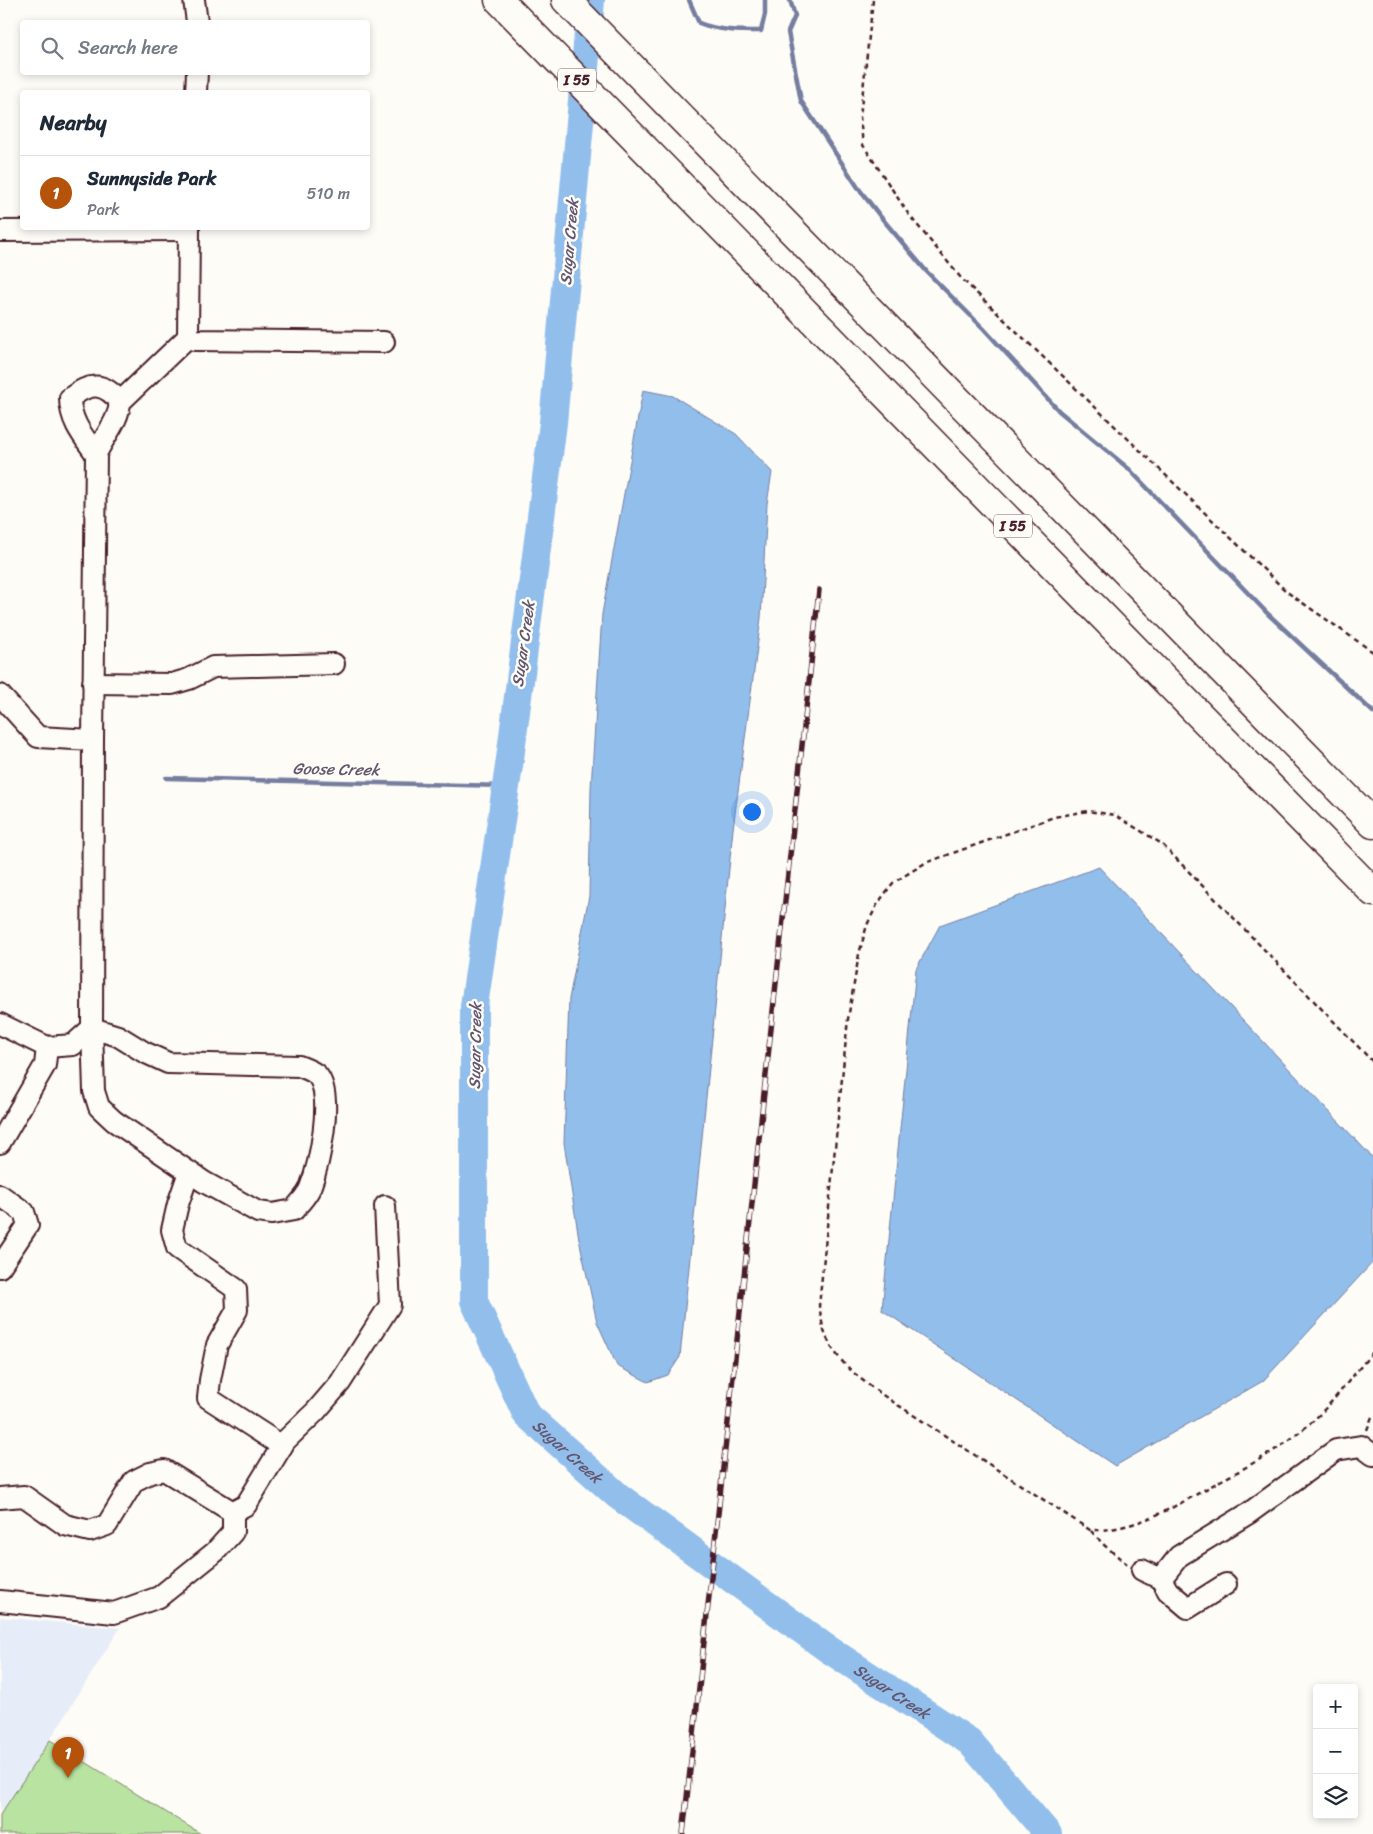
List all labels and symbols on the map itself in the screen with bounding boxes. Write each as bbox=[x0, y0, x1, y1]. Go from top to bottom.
road number: I 55 bbox=[558, 68, 596, 92]
water label: Sugar Creek bbox=[551, 195, 587, 286]
road number: I 55 bbox=[994, 514, 1032, 538]
water label: Sugar Creek bbox=[503, 597, 544, 689]
water label: Goose Creek bbox=[292, 754, 381, 784]
your location bbox=[739, 799, 765, 825]
water label: Sugar Creek bbox=[460, 1000, 490, 1089]
water label: Sugar Creek bbox=[526, 1411, 611, 1492]
water label: Sugar Creek bbox=[848, 1655, 938, 1728]
pin: 1 bbox=[52, 1737, 84, 1778]

